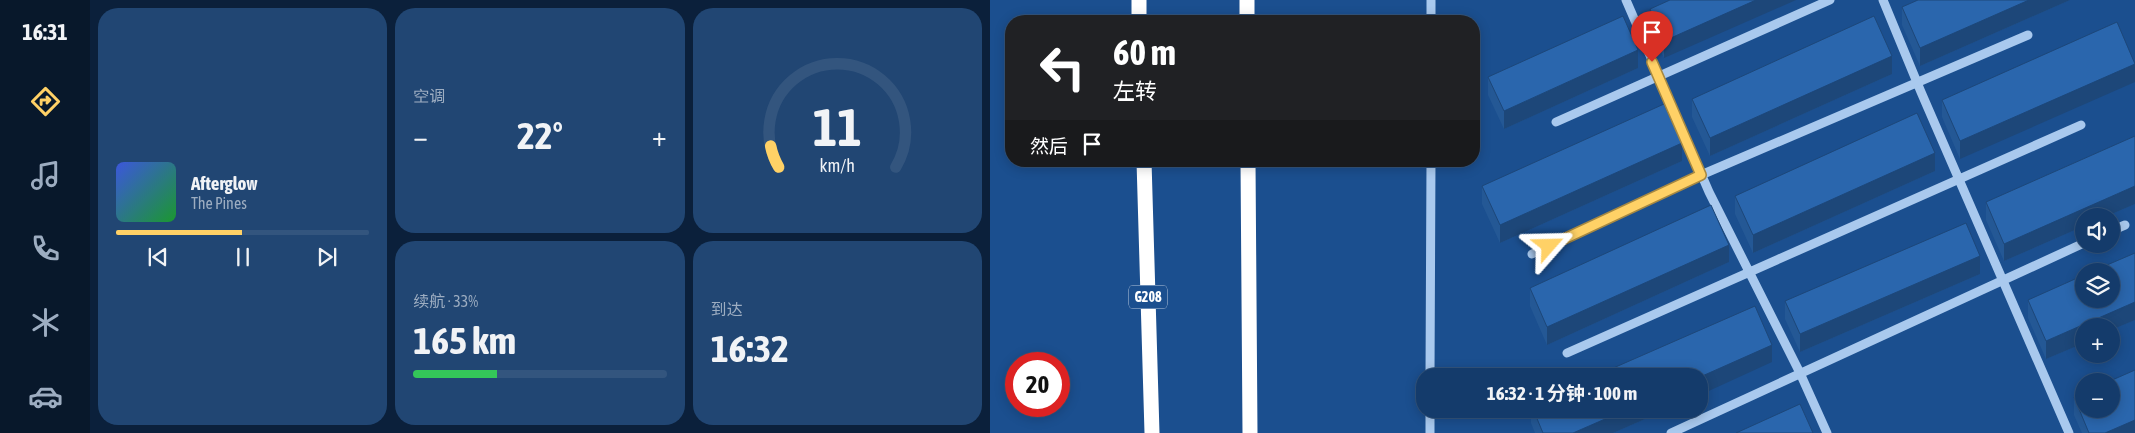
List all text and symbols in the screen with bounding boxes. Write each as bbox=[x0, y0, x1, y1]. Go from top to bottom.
pin bbox=[1631, 11, 1673, 62]
icon: arrive bbox=[1638, 18, 1666, 46]
text: 16:31 bbox=[22, 19, 68, 45]
text: 60 m bbox=[1113, 32, 1176, 72]
icon: left bbox=[1030, 35, 1095, 100]
text: 左转 bbox=[1113, 78, 1157, 104]
icon: directions bbox=[28, 84, 63, 119]
text: 空调 bbox=[413, 87, 445, 105]
text: 11 bbox=[813, 97, 862, 157]
text: 22° bbox=[517, 114, 563, 157]
text: − bbox=[413, 120, 428, 152]
text: + bbox=[652, 120, 667, 152]
icon: arrive bbox=[1078, 130, 1106, 158]
text: 然后 bbox=[1030, 135, 1068, 157]
text: km/h bbox=[820, 155, 855, 176]
icon: music bbox=[28, 158, 63, 193]
text: Afterglow bbox=[191, 172, 258, 194]
text: The Pines bbox=[191, 194, 247, 212]
map controls bbox=[2075, 208, 2120, 418]
button: sound bbox=[2075, 208, 2120, 253]
position arrow bbox=[1522, 219, 1574, 271]
icon: phone bbox=[28, 231, 63, 266]
icon: previous bbox=[144, 243, 172, 271]
icon: pause bbox=[229, 243, 257, 271]
icon: next bbox=[313, 243, 341, 271]
button: layers bbox=[2075, 263, 2120, 308]
road number: G208 bbox=[1129, 286, 1167, 308]
text: 续航 · 33% bbox=[413, 292, 478, 310]
text: 到达 bbox=[711, 300, 743, 318]
icon: climate bbox=[28, 305, 63, 340]
button: + bbox=[2075, 318, 2120, 363]
text: 165 km bbox=[413, 319, 516, 362]
text: 16:32 bbox=[711, 327, 789, 370]
speed limit sign: 20 bbox=[1005, 352, 1070, 417]
button: − bbox=[2075, 373, 2120, 418]
icon: car bbox=[28, 379, 63, 414]
text: 16:32 · 1 分钟 · 100 m bbox=[1487, 382, 1637, 404]

